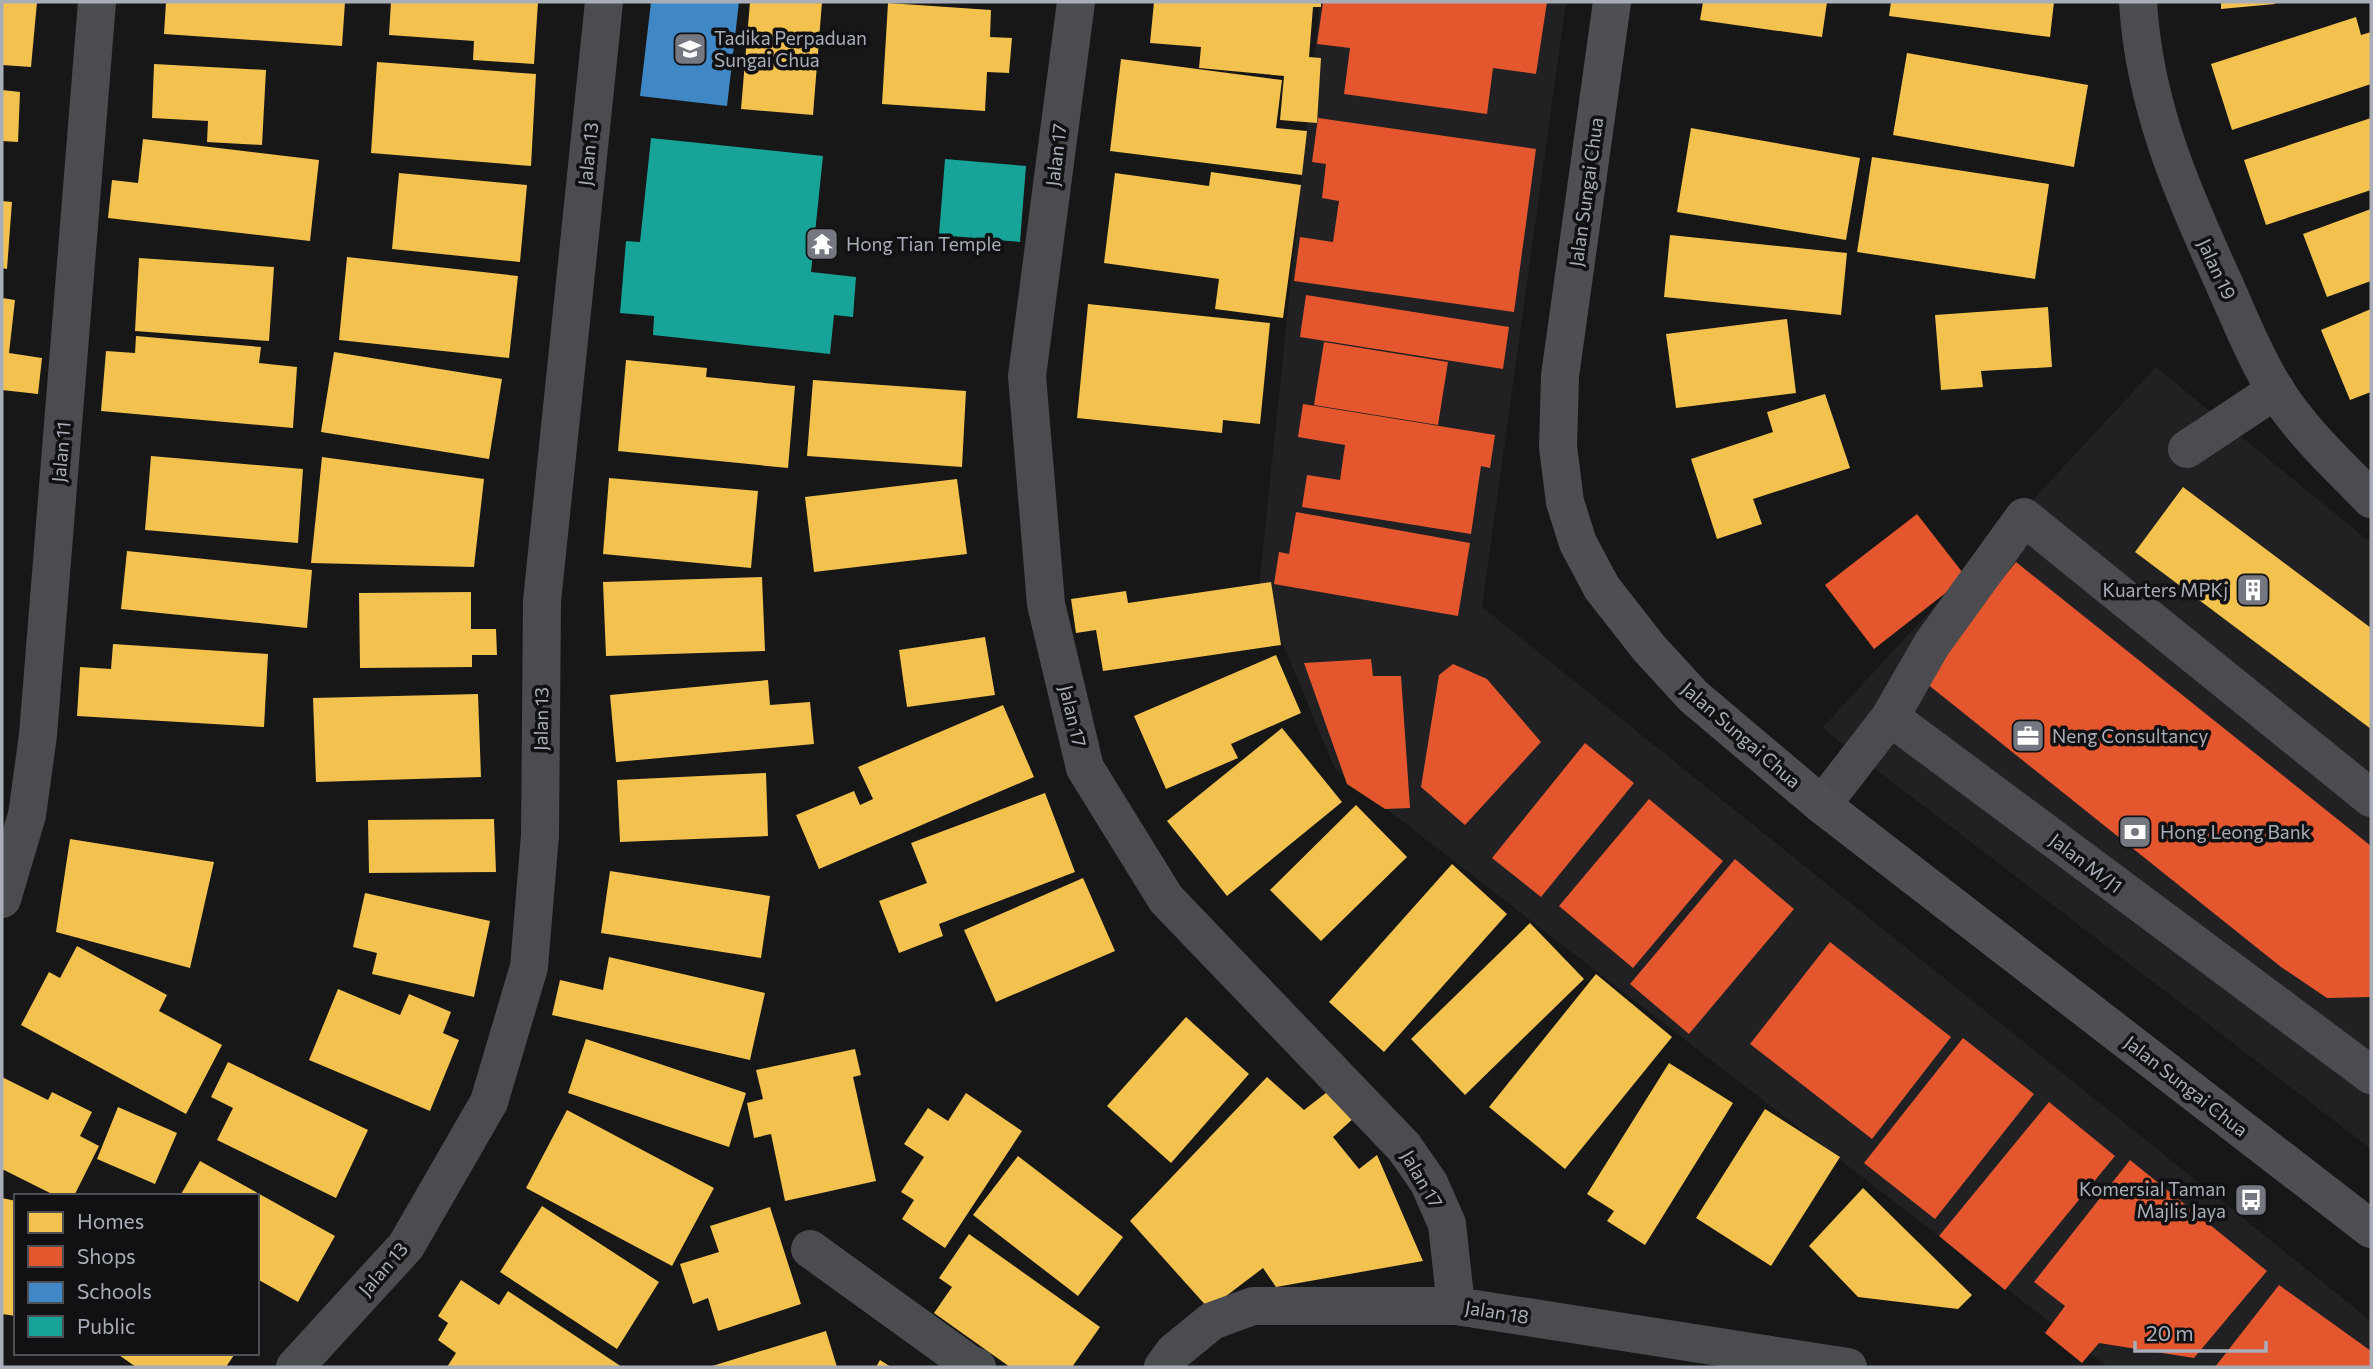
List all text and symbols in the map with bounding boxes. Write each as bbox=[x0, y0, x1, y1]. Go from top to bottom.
place label: Tadika Perpaduan Sungai Chua bbox=[714, 26, 867, 71]
school or university icon: Tadika Perpaduan Sungai Chua bbox=[671, 30, 709, 68]
street label: Jalan Sungai Chua bbox=[1564, 116, 1607, 268]
street label: Jalan 13 bbox=[573, 121, 602, 187]
street label: Jalan 17 bbox=[1040, 122, 1071, 188]
temple icon: Hong Tian Temple bbox=[803, 225, 841, 263]
place label: Hong Tian Temple bbox=[846, 232, 1001, 255]
street label: Jalan 19 bbox=[2193, 235, 2241, 303]
street label: Jalan 11 bbox=[46, 421, 75, 483]
building icon: Kuarters MPKj bbox=[2234, 571, 2272, 609]
place label: Kuarters MPKj bbox=[2102, 578, 2228, 601]
street label: Jalan Sungai Chua bbox=[1677, 677, 1806, 793]
street label: Jalan 17 bbox=[1055, 683, 1092, 749]
street label: Jalan 13 bbox=[528, 687, 553, 751]
office icon: Neng Consultancy bbox=[2009, 717, 2047, 755]
place label: Neng Consultancy bbox=[2052, 724, 2209, 747]
bank icon: Hong Leong Bank bbox=[2116, 813, 2154, 851]
place label: Hong Leong Bank bbox=[2160, 820, 2311, 843]
street label: Jalan M/J1 bbox=[2045, 828, 2127, 897]
street label: Jalan Sungai Chua bbox=[2120, 1030, 2253, 1141]
street label: Jalan 17 bbox=[1397, 1146, 1448, 1212]
place label: Komersial Taman Majlis Jaya bbox=[2079, 1177, 2226, 1222]
bus stop icon: Komersial Taman Majlis Jaya bbox=[2232, 1181, 2270, 1219]
legend bbox=[14, 1194, 259, 1355]
text: Homes bbox=[77, 1208, 144, 1233]
street label: Jalan 13 bbox=[353, 1237, 412, 1300]
text: Shops bbox=[77, 1243, 136, 1268]
text: Schools bbox=[77, 1278, 152, 1303]
street label: Jalan 18 bbox=[1463, 1295, 1531, 1328]
scale bar bbox=[2135, 1310, 2266, 1354]
text: Public bbox=[77, 1313, 135, 1338]
text: 20 m bbox=[2146, 1320, 2194, 1345]

